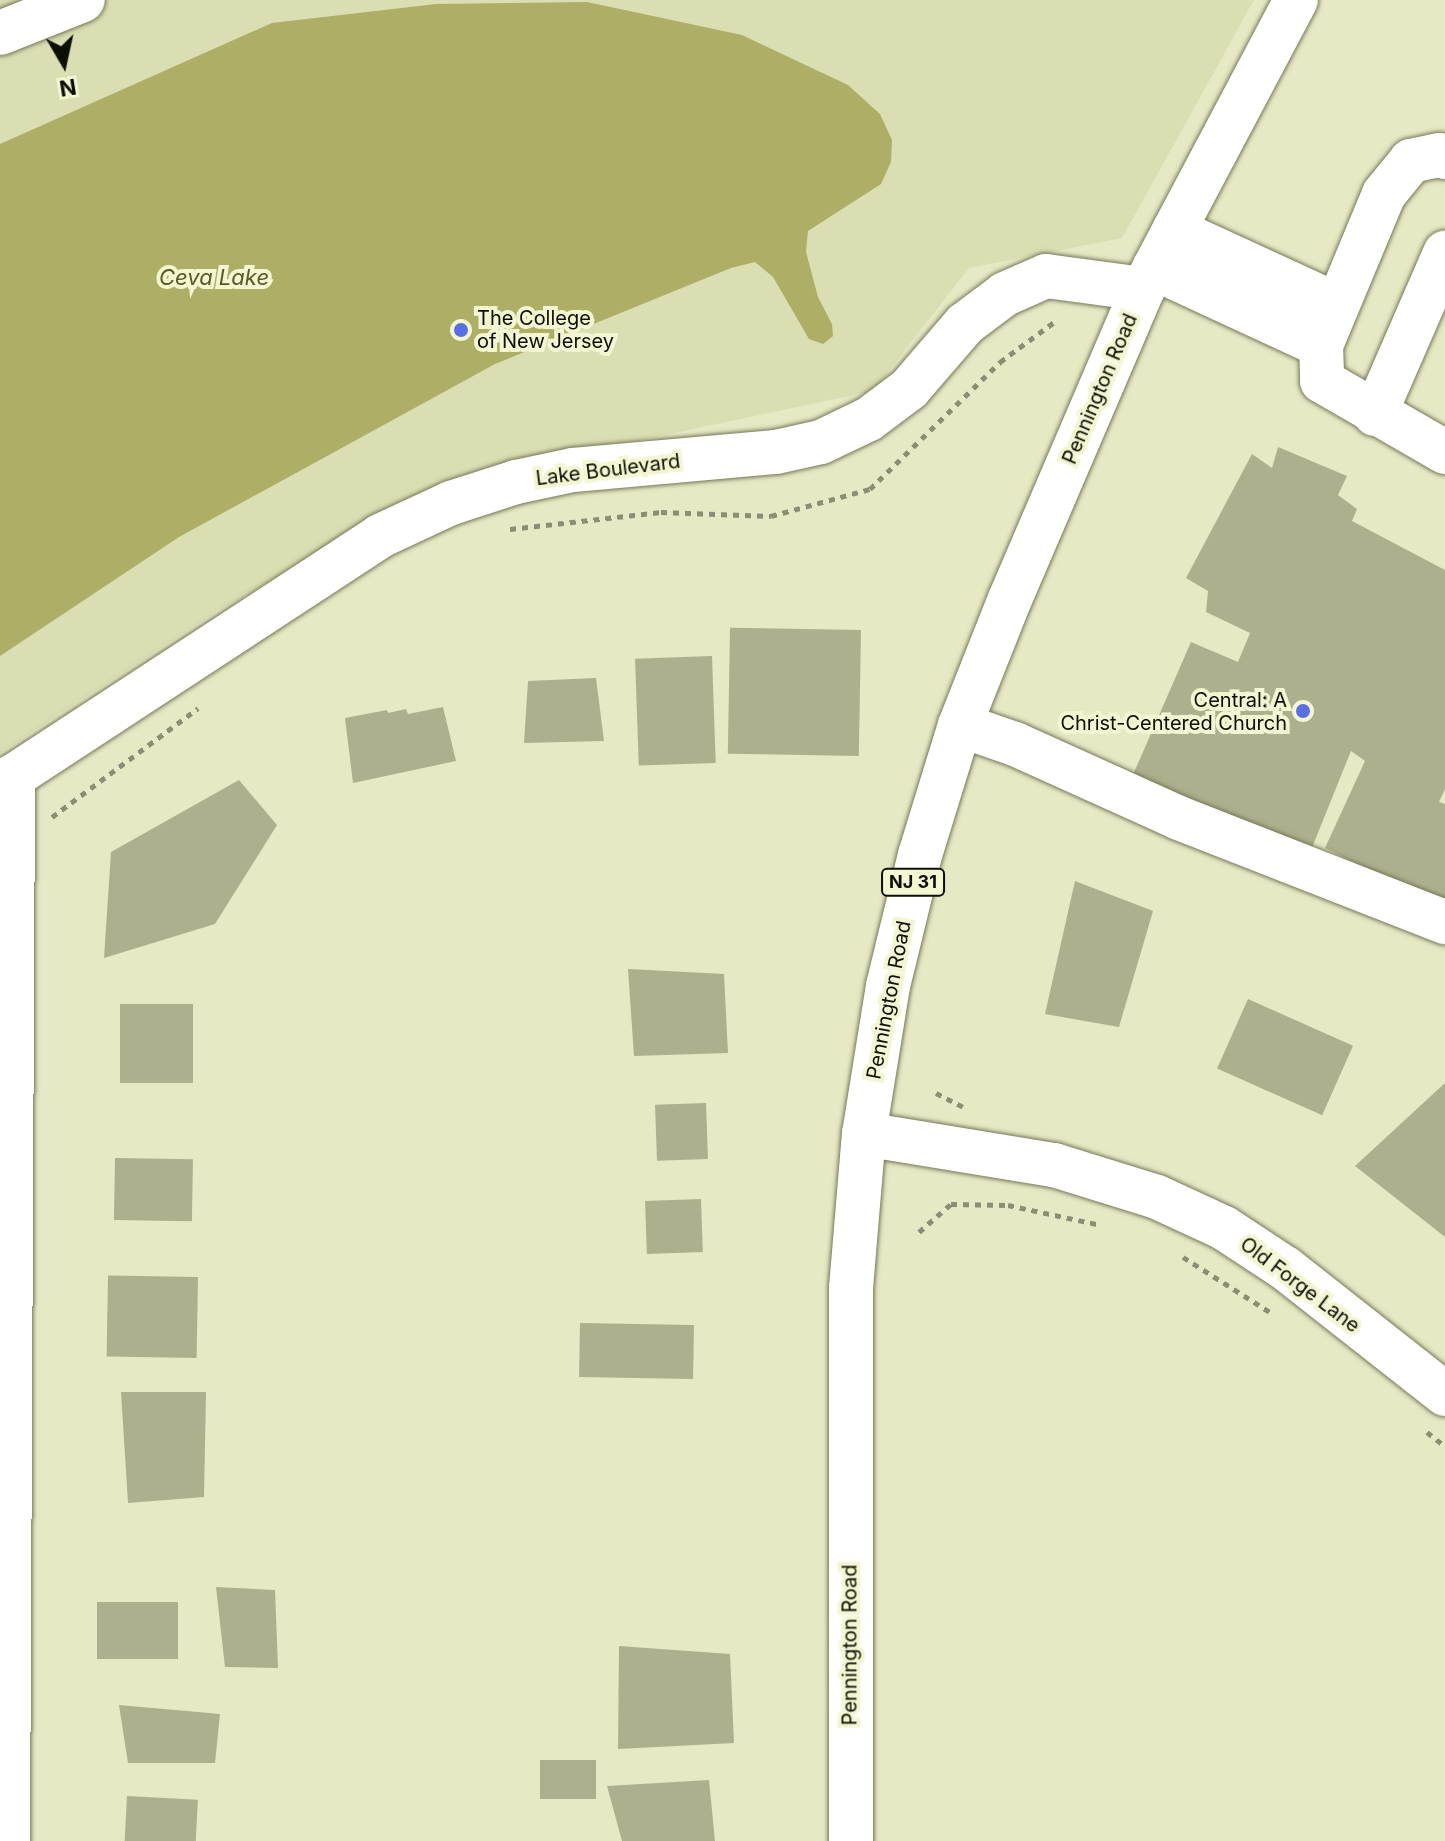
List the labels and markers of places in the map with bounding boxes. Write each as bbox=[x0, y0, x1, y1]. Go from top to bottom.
place label: The College of New Jersey bbox=[477, 306, 614, 353]
marker: The College of New Jersey bbox=[452, 321, 470, 339]
place label: Central: A Christ-Centered Church bbox=[1060, 688, 1287, 735]
marker: Central: A Christ-Centered Church bbox=[1294, 702, 1312, 720]

